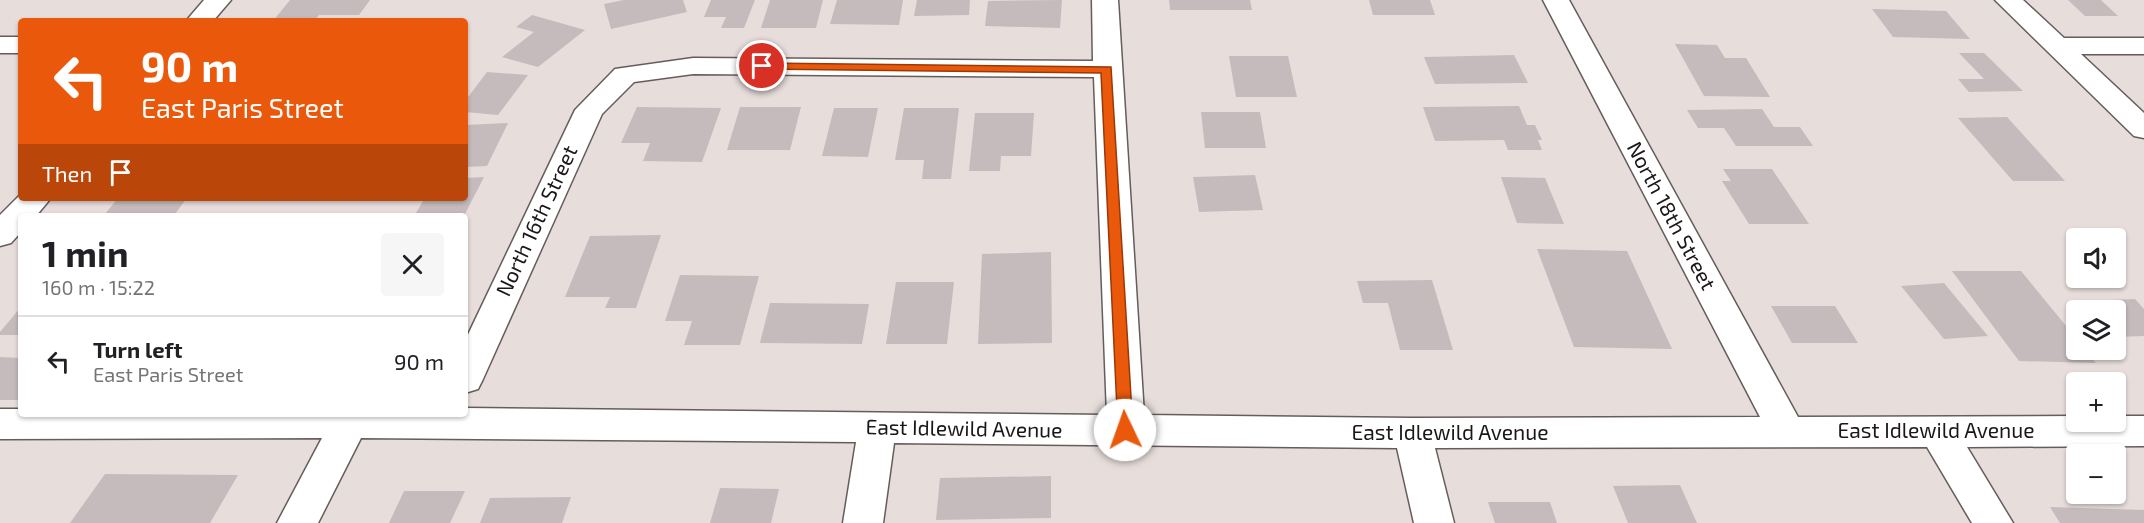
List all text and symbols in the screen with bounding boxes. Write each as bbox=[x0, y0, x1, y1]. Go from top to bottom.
text: 90 m bbox=[141, 40, 238, 90]
pin bbox=[736, 40, 787, 91]
icon: left bbox=[42, 42, 120, 120]
icon: arrive bbox=[745, 49, 778, 82]
text: East Paris Street bbox=[141, 91, 344, 123]
street label: North 18th Street bbox=[1623, 137, 1722, 294]
street label: North 16th Street bbox=[490, 141, 582, 300]
icon: arrive bbox=[104, 156, 137, 189]
text: Then bbox=[42, 160, 92, 186]
map controls bbox=[2066, 228, 2126, 504]
button: sound bbox=[2066, 228, 2126, 288]
text: 1 min bbox=[42, 231, 129, 274]
button: close bbox=[381, 233, 444, 296]
text: 160 m · 15:22 bbox=[42, 275, 155, 299]
button: layers bbox=[2066, 300, 2126, 360]
text: Turn left bbox=[93, 336, 182, 362]
icon: left bbox=[42, 345, 75, 378]
text: 90 m bbox=[394, 348, 444, 374]
text: East Paris Street bbox=[93, 362, 243, 386]
button: + bbox=[2066, 372, 2126, 432]
position arrow bbox=[1093, 398, 1157, 462]
street label: East Idlewild Avenue bbox=[865, 413, 1063, 442]
street label: East Idlewild Avenue bbox=[1837, 417, 2035, 442]
street label: East Idlewild Avenue bbox=[1351, 419, 1549, 444]
button: − bbox=[2066, 444, 2126, 504]

